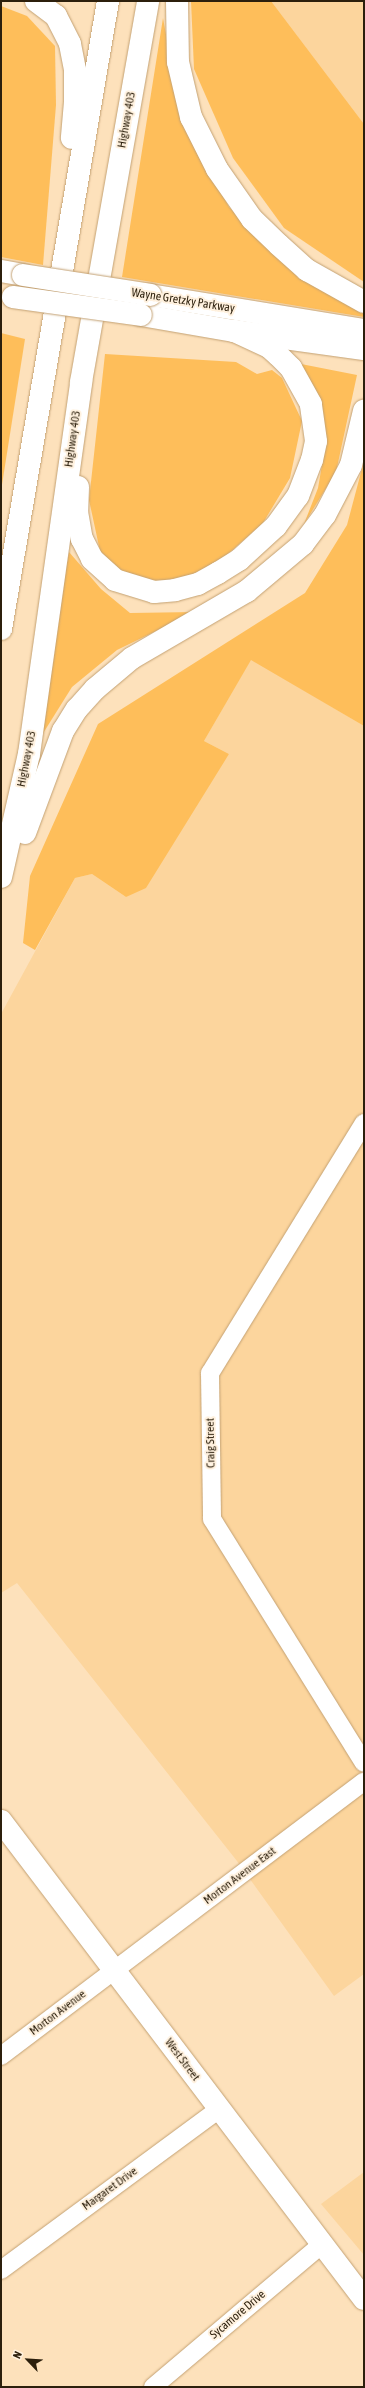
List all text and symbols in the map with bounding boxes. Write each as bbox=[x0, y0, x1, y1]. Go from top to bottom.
street label: Highway 403 bbox=[115, 91, 139, 149]
street label: Wayne Gretzky Parkway bbox=[130, 286, 236, 316]
street label: Highway 403 bbox=[62, 410, 84, 468]
street label: Highway 403 bbox=[15, 730, 39, 788]
street label: Craig Street bbox=[203, 1418, 219, 1468]
street label: Morton Avenue East bbox=[201, 1844, 279, 1908]
street label: Morton Avenue bbox=[27, 1987, 89, 2039]
street label: West Street bbox=[161, 2036, 203, 2084]
street label: Margaret Drive bbox=[80, 2164, 140, 2214]
street label: Sycamore Drive bbox=[207, 2288, 269, 2342]
north arrow bbox=[8, 2340, 48, 2380]
text: N bbox=[10, 2349, 24, 2360]

